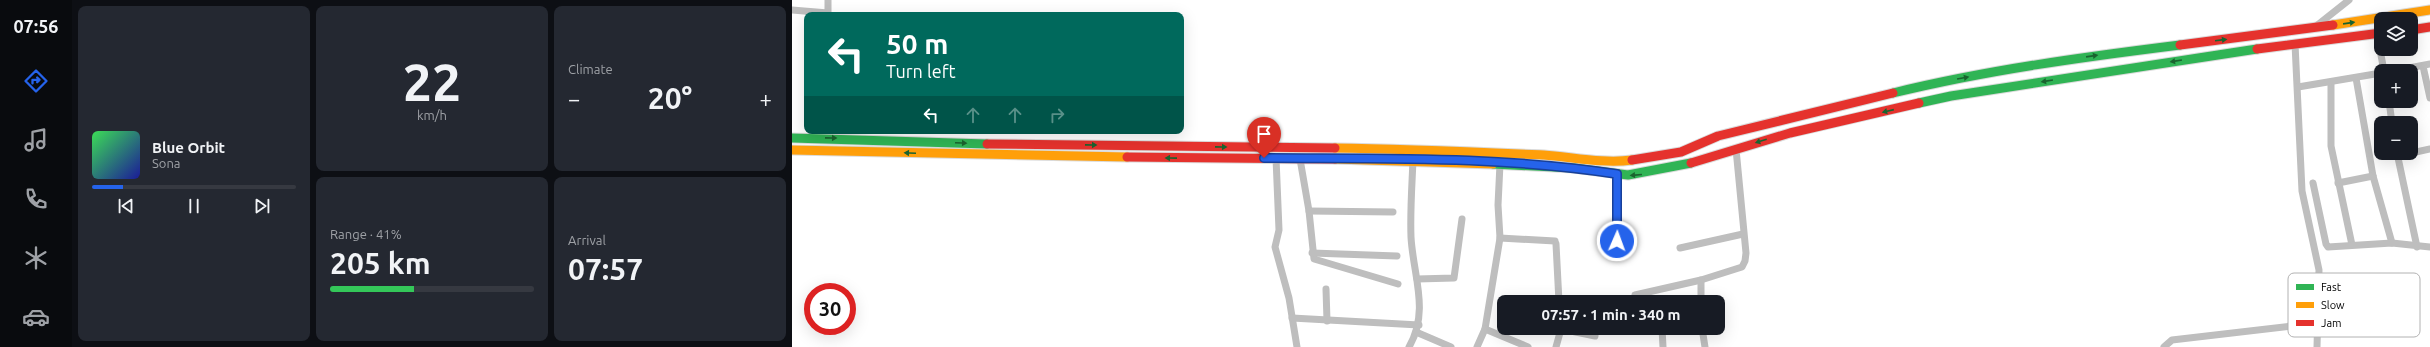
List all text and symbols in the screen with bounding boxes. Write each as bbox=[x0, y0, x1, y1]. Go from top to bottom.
map controls bbox=[2374, 12, 2418, 160]
button: layers bbox=[2374, 12, 2418, 56]
text: 07:56 bbox=[13, 16, 59, 36]
one-way arrow bbox=[2343, 20, 2355, 26]
icon: left bbox=[820, 28, 872, 80]
text: 50 m bbox=[886, 28, 948, 59]
one-way arrow bbox=[2214, 37, 2227, 43]
text: 22 bbox=[403, 53, 461, 111]
one-way arrow bbox=[2085, 53, 2098, 59]
one-way arrow bbox=[2170, 58, 2182, 64]
text: Turn left bbox=[886, 61, 956, 81]
text: Climate bbox=[568, 62, 613, 76]
button: + bbox=[2374, 64, 2418, 108]
icon: directions bbox=[22, 67, 50, 95]
one-way arrow bbox=[1957, 75, 1970, 81]
one-way arrow bbox=[2041, 78, 2054, 84]
text: 20° bbox=[648, 81, 692, 115]
text: − bbox=[568, 86, 580, 111]
text: + bbox=[760, 86, 772, 111]
icon: left bbox=[920, 104, 942, 126]
icon: ahead bbox=[962, 104, 984, 126]
icon: ahead bbox=[1004, 104, 1026, 126]
icon: right bbox=[1046, 104, 1068, 126]
text: km/h bbox=[417, 108, 447, 122]
one-way arrow bbox=[1881, 108, 1893, 114]
button: − bbox=[2374, 116, 2418, 160]
pin bbox=[1247, 117, 1281, 158]
icon: arrive bbox=[1253, 123, 1275, 145]
icon: music bbox=[22, 126, 50, 154]
one-way arrow bbox=[825, 135, 837, 142]
one-way arrow bbox=[1755, 138, 1767, 144]
text: Blue Orbit bbox=[152, 139, 225, 156]
one-way arrow bbox=[955, 140, 968, 146]
one-way arrow bbox=[1085, 142, 1098, 148]
one-way arrow bbox=[1215, 144, 1228, 150]
one-way arrow bbox=[903, 150, 916, 156]
one-way arrow bbox=[1164, 155, 1177, 161]
text: Sona bbox=[152, 156, 181, 170]
one-way arrow bbox=[1630, 171, 1642, 178]
icon: phone bbox=[22, 185, 50, 213]
icon: previous bbox=[115, 195, 137, 217]
icon: pause bbox=[183, 195, 205, 217]
icon: next bbox=[251, 195, 273, 217]
position arrow bbox=[1596, 220, 1638, 262]
text: Range · 41% bbox=[330, 227, 402, 241]
text: Arrival bbox=[568, 233, 606, 247]
icon: climate bbox=[22, 244, 50, 272]
text: 205 km bbox=[330, 246, 431, 280]
text: 07:57 bbox=[568, 252, 643, 286]
legend bbox=[2288, 273, 2420, 337]
text: Fast bbox=[2321, 281, 2342, 293]
speed limit sign: 30 bbox=[804, 283, 856, 335]
text: Slow bbox=[2321, 299, 2345, 311]
icon: car bbox=[22, 303, 50, 331]
text: 07:57 · 1 min · 340 m bbox=[1542, 306, 1680, 323]
text: Jam bbox=[2321, 317, 2342, 329]

